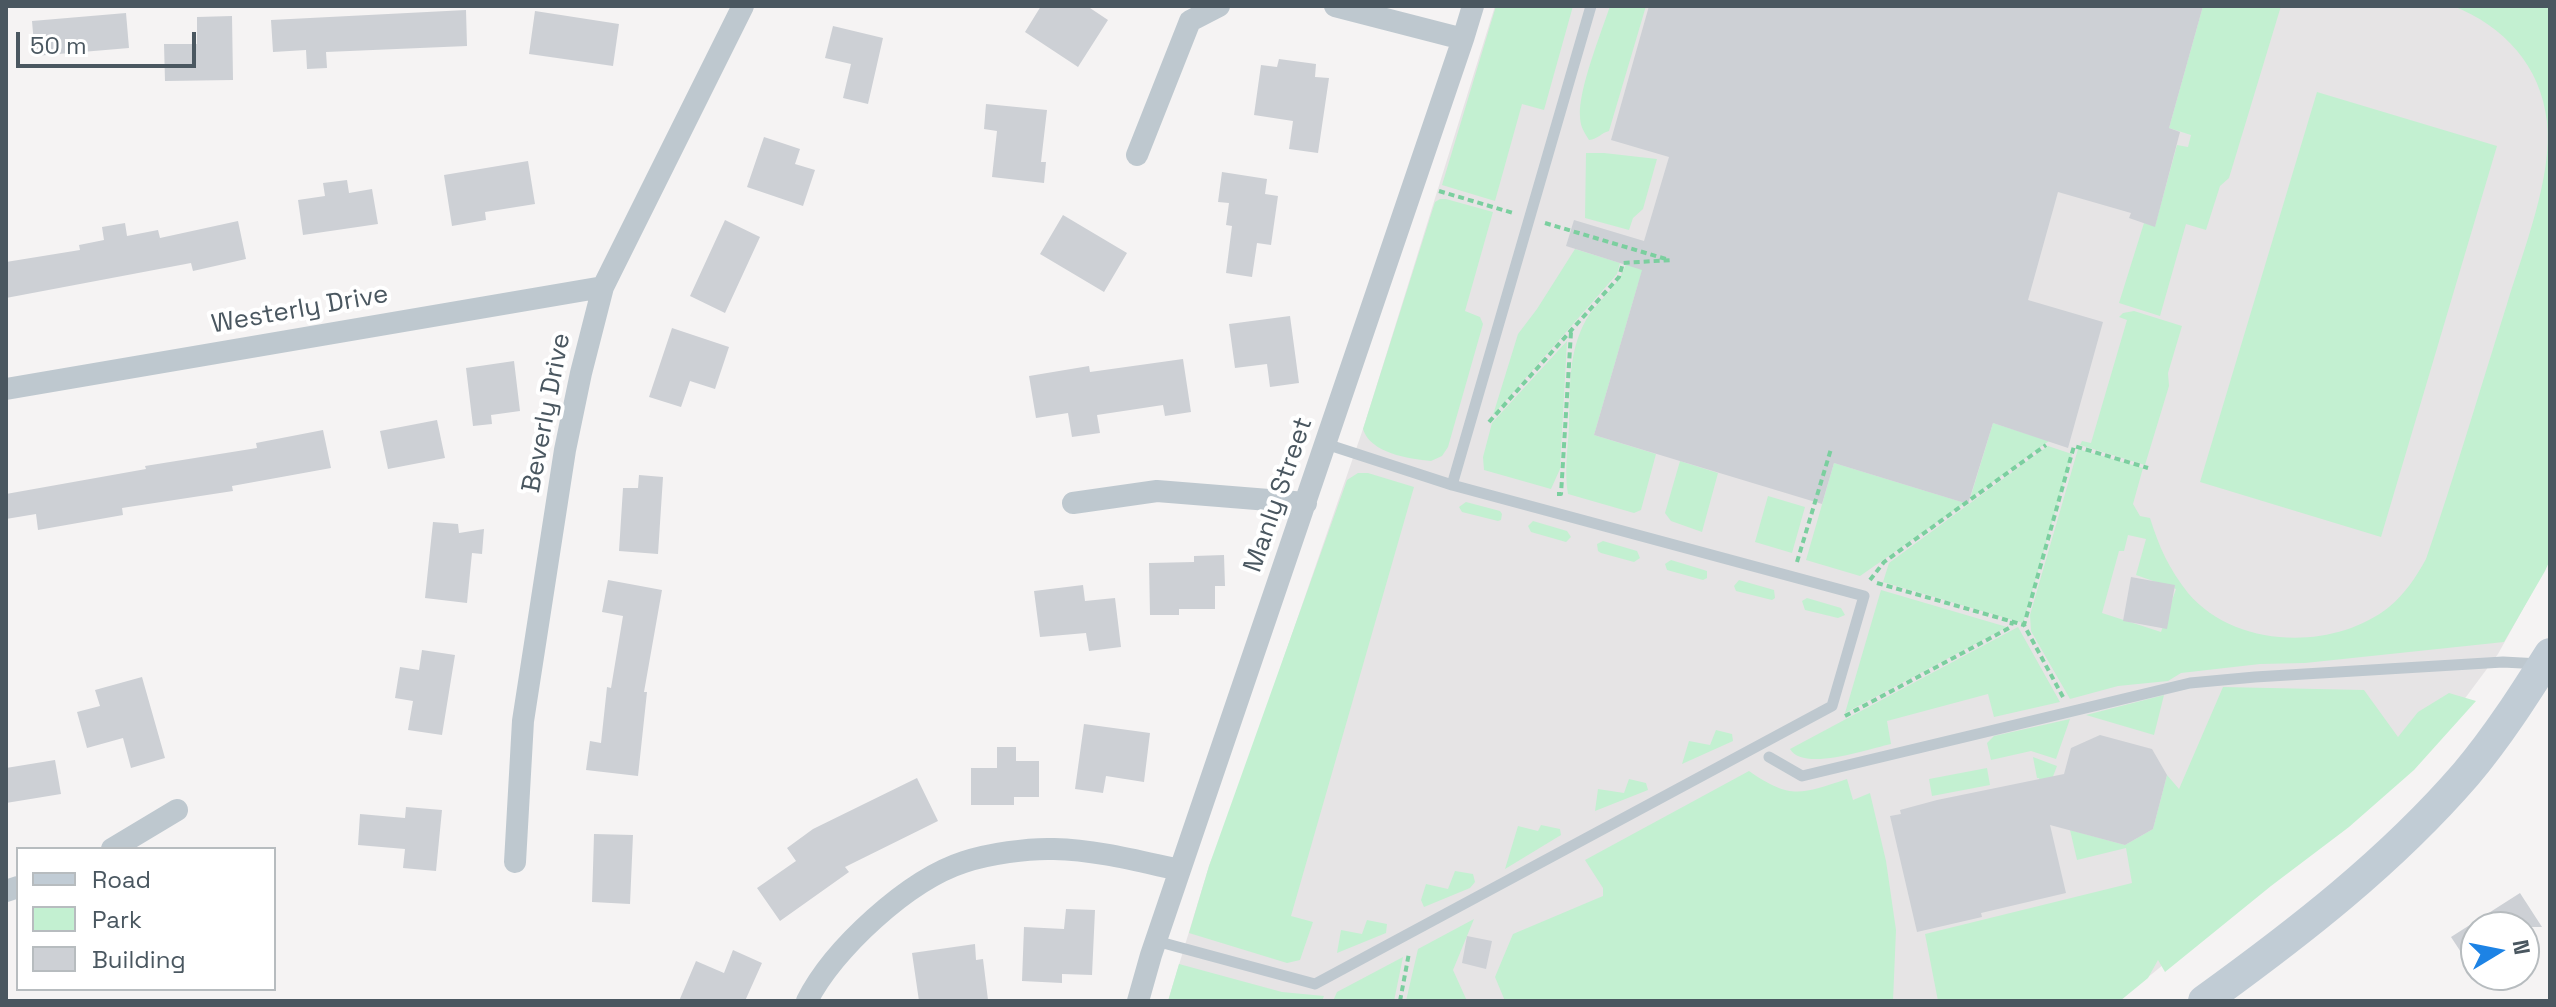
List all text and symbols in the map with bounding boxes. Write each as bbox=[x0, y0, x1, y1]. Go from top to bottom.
scale bar bbox=[20, 16, 200, 66]
text: 50 m bbox=[30, 30, 87, 61]
street label: Westerly Drive bbox=[209, 279, 391, 341]
street label: Beverly Drive bbox=[516, 331, 578, 495]
street label: Manly Street bbox=[1238, 413, 1320, 577]
legend bbox=[16, 847, 276, 991]
text: Road bbox=[92, 864, 151, 895]
text: Park bbox=[92, 904, 142, 935]
north arrow bbox=[2460, 911, 2540, 991]
text: N bbox=[2507, 937, 2537, 957]
text: Building bbox=[92, 944, 186, 975]

